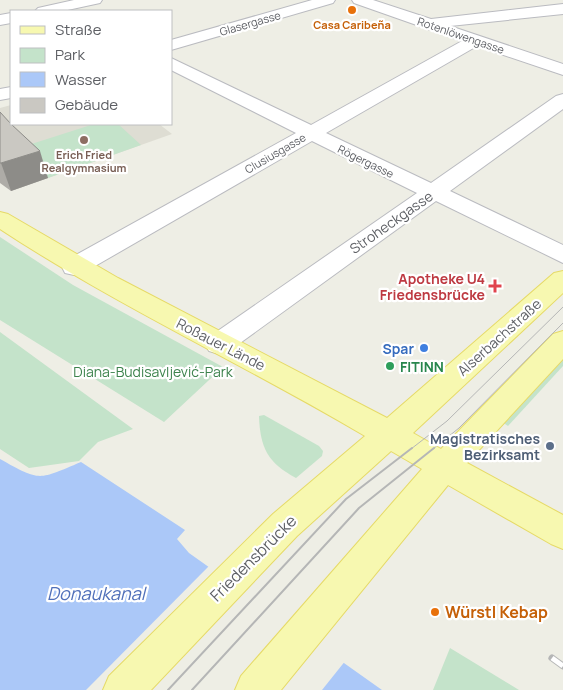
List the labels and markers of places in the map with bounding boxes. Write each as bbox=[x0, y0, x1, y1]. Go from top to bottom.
marker: Casa Caribeña bbox=[346, 4, 358, 16]
place label: Casa Caribeña bbox=[313, 17, 391, 32]
marker: Erich Fried Realgymnasium bbox=[78, 134, 90, 146]
place label: Erich Fried Realgymnasium bbox=[41, 147, 127, 175]
place label: Apotheke U4 Friedensbrücke bbox=[380, 269, 485, 304]
marker: Apotheke U4 Friedensbrücke bbox=[489, 280, 501, 292]
place label: Spar bbox=[383, 339, 414, 358]
marker: Spar bbox=[418, 342, 430, 354]
place label: FITINN bbox=[400, 357, 444, 376]
marker: FITINN bbox=[384, 360, 396, 372]
place label: Magistratisches Bezirksamt bbox=[430, 429, 540, 464]
marker: Magistratisches Bezirksamt bbox=[544, 440, 556, 452]
place label: Würstl Kebap bbox=[445, 601, 548, 623]
marker: Würstl Kebap bbox=[429, 606, 441, 618]

